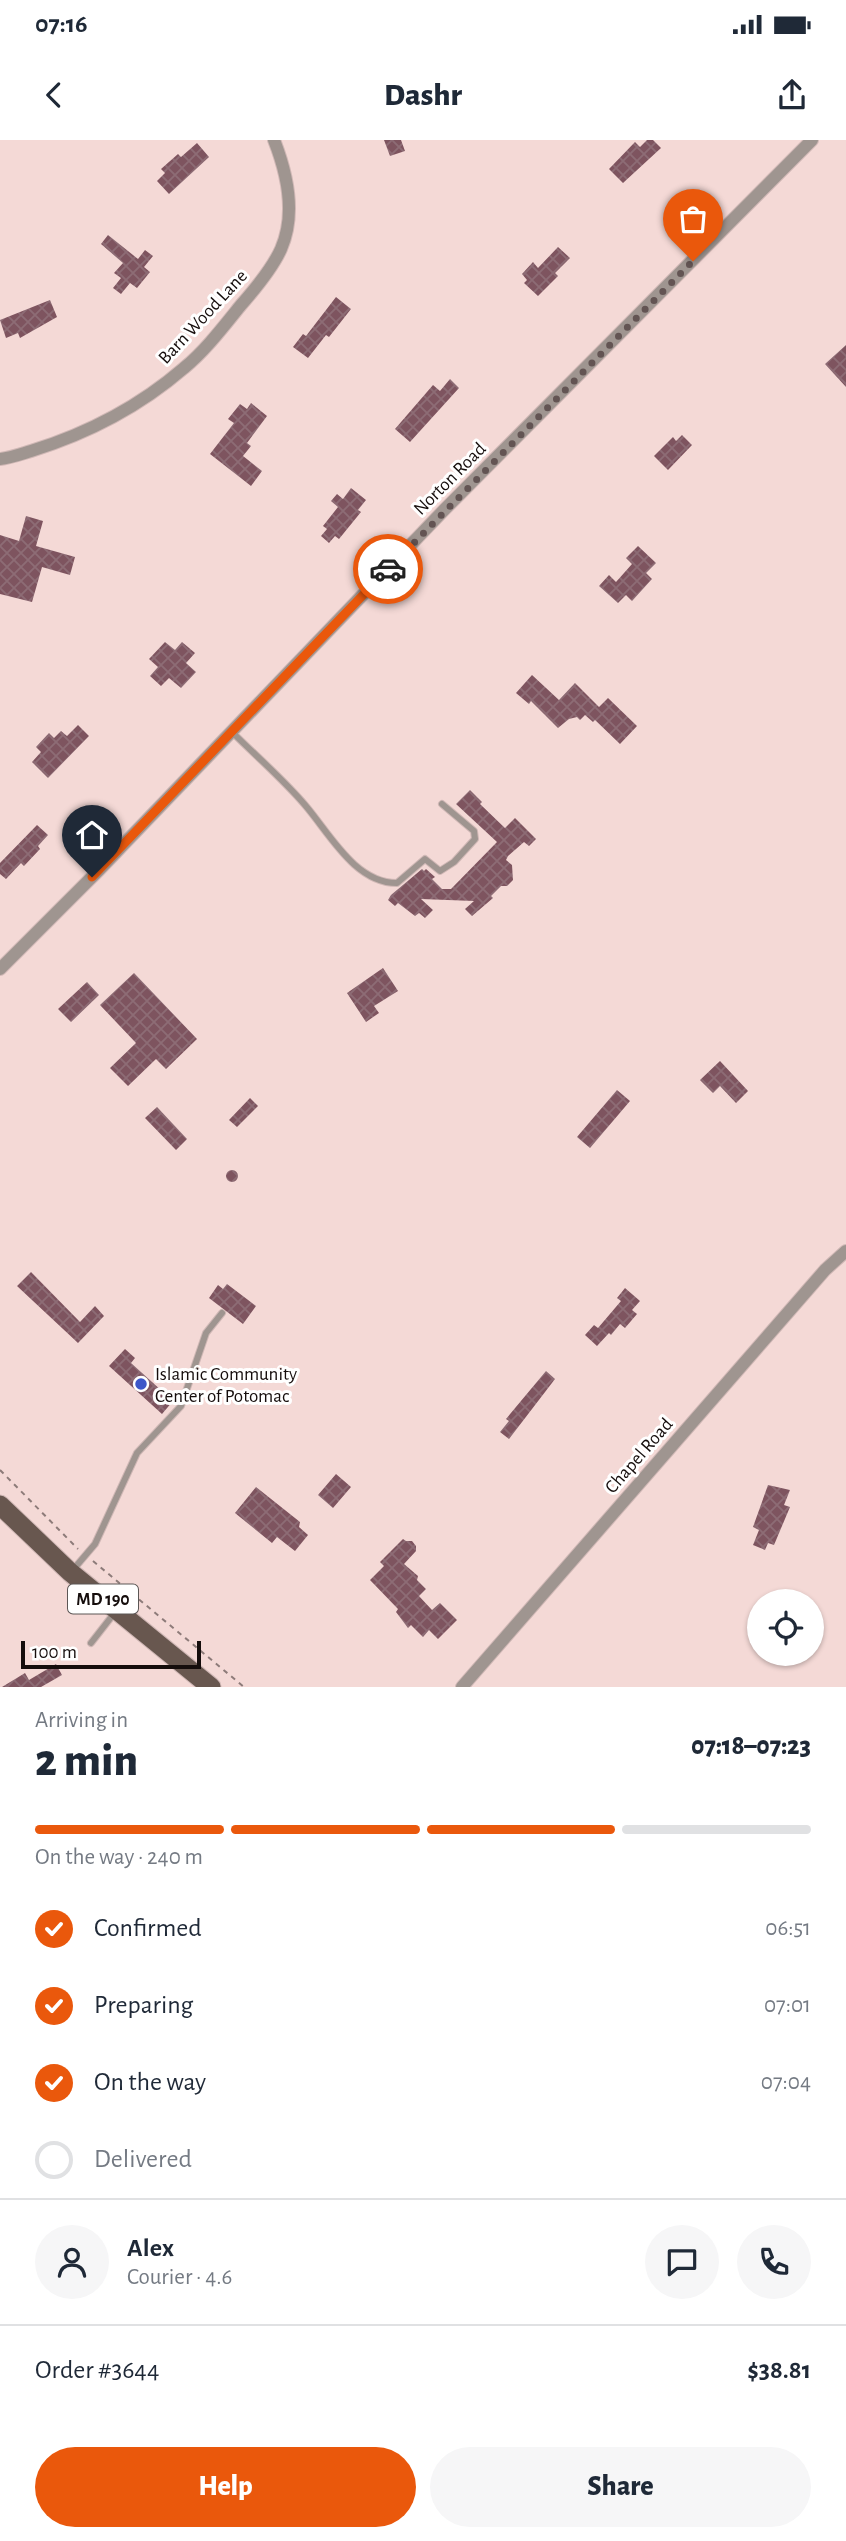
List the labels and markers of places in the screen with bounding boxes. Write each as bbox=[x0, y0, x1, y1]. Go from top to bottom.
pin bbox=[663, 189, 723, 261]
pin bbox=[62, 805, 122, 877]
place label: Islamic Community Center of Potomac bbox=[155, 1365, 297, 1406]
marker: Islamic Community Center of Potomac bbox=[133, 1376, 149, 1392]

